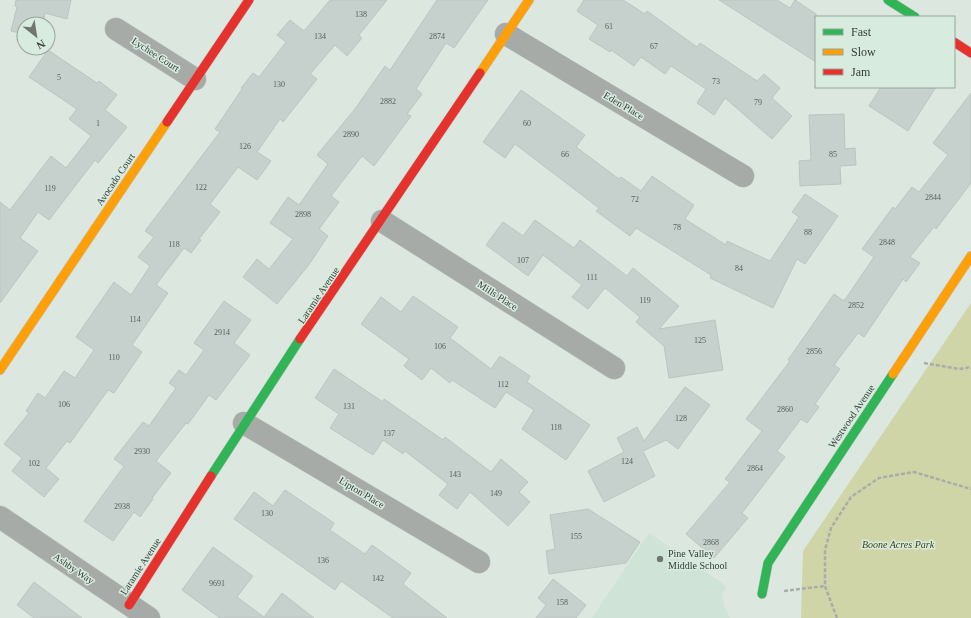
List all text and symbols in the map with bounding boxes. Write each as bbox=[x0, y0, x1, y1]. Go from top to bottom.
house number: 138 bbox=[355, 10, 367, 19]
north arrow bbox=[16, 16, 56, 56]
legend bbox=[815, 16, 955, 88]
house number: 61 bbox=[605, 22, 613, 31]
text: Fast bbox=[851, 25, 872, 39]
house number: 134 bbox=[314, 32, 326, 41]
house number: 2874 bbox=[429, 32, 445, 41]
street label: Lychee Court bbox=[130, 35, 182, 74]
text: N bbox=[35, 37, 47, 52]
house number: 67 bbox=[650, 42, 658, 51]
text: Slow bbox=[851, 45, 876, 59]
text: Jam bbox=[851, 65, 871, 79]
house number: 5 bbox=[57, 73, 61, 82]
house number: 73 bbox=[712, 77, 720, 86]
house number: 130 bbox=[273, 80, 285, 89]
street label: Eden Place bbox=[602, 89, 646, 122]
house number: 2882 bbox=[380, 97, 396, 106]
house number: 79 bbox=[754, 98, 762, 107]
house number: 1 bbox=[96, 119, 100, 128]
house number: 60 bbox=[523, 119, 531, 128]
house number: 2890 bbox=[343, 130, 359, 139]
house number: 126 bbox=[239, 142, 251, 151]
house number: 66 bbox=[561, 150, 569, 159]
house number: 85 bbox=[829, 150, 837, 159]
street label: Avocado Court bbox=[94, 151, 137, 207]
house number: 122 bbox=[195, 183, 207, 192]
house number: 119 bbox=[44, 184, 56, 193]
house number: 2844 bbox=[925, 193, 941, 202]
house number: 72 bbox=[631, 195, 639, 204]
house number: 2898 bbox=[295, 210, 311, 219]
house number: 78 bbox=[673, 223, 681, 232]
house number: 88 bbox=[804, 228, 812, 237]
house number: 2848 bbox=[879, 238, 895, 247]
house number: 118 bbox=[168, 240, 180, 249]
house number: 107 bbox=[517, 256, 529, 265]
house number: 84 bbox=[735, 264, 743, 273]
street label: Laramie Avenue bbox=[296, 265, 342, 326]
house number: 111 bbox=[586, 273, 598, 282]
street label: Mills Place bbox=[476, 278, 520, 313]
house number: 119 bbox=[639, 296, 651, 305]
house number: 2852 bbox=[848, 301, 864, 310]
house number: 114 bbox=[129, 315, 141, 324]
house number: 2914 bbox=[214, 328, 230, 337]
house number: 125 bbox=[694, 336, 706, 345]
house number: 106 bbox=[434, 342, 446, 351]
house number: 2856 bbox=[806, 347, 822, 356]
house number: 110 bbox=[108, 353, 120, 362]
house number: 112 bbox=[497, 380, 509, 389]
street label: Westwood Avenue bbox=[826, 382, 877, 450]
house number: 106 bbox=[58, 400, 70, 409]
house number: 131 bbox=[343, 402, 355, 411]
house number: 2860 bbox=[777, 405, 793, 414]
house number: 128 bbox=[675, 414, 687, 423]
house number: 118 bbox=[550, 423, 562, 432]
house number: 137 bbox=[383, 429, 395, 438]
house number: 2930 bbox=[134, 447, 150, 456]
house number: 124 bbox=[621, 457, 633, 466]
house number: 102 bbox=[28, 459, 40, 468]
house number: 2864 bbox=[747, 464, 763, 473]
house number: 143 bbox=[449, 470, 461, 479]
street label: Lipton Place bbox=[337, 475, 387, 511]
house number: 149 bbox=[490, 489, 502, 498]
house number: 2938 bbox=[114, 502, 130, 511]
house number: 130 bbox=[261, 509, 273, 518]
house number: 155 bbox=[570, 532, 582, 541]
street label: Laramie Avenue bbox=[118, 535, 163, 597]
house number: 2868 bbox=[703, 538, 719, 547]
park label: Boone Acres Park bbox=[862, 539, 935, 550]
place label: Pine Valley Middle School bbox=[668, 548, 727, 571]
street label: Ashby Way bbox=[51, 551, 96, 586]
marker: Pine Valley Middle School bbox=[655, 554, 665, 564]
house number: 136 bbox=[317, 556, 329, 565]
house number: 142 bbox=[372, 574, 384, 583]
house number: 9691 bbox=[209, 579, 225, 588]
house number: 158 bbox=[556, 598, 568, 607]

